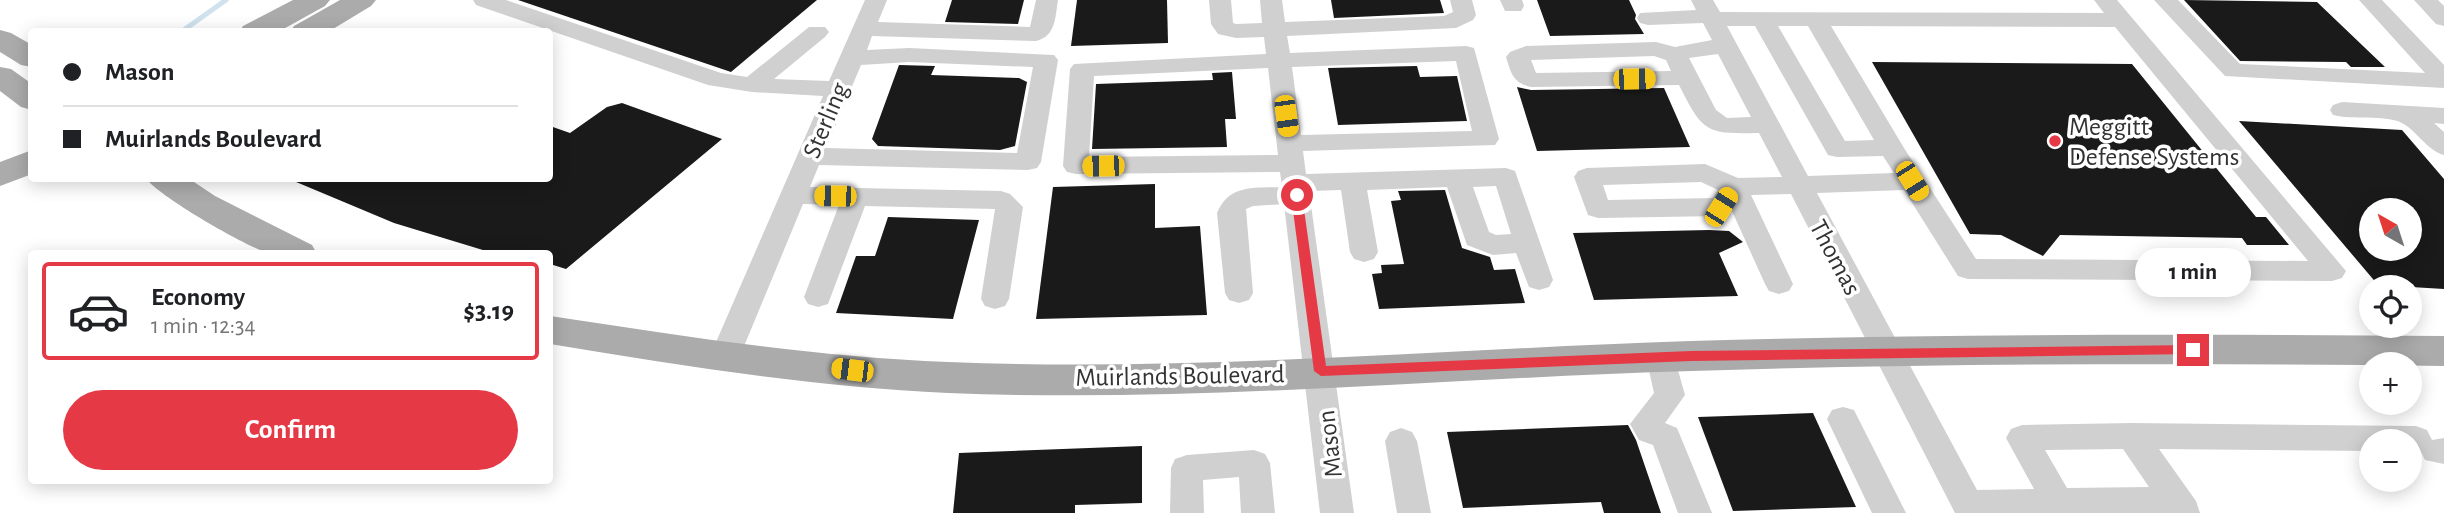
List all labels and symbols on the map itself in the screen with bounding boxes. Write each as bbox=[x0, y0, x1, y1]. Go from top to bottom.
car bbox=[1613, 68, 1656, 90]
street label: Sterling bbox=[798, 78, 854, 162]
car bbox=[1273, 94, 1300, 138]
place label: Meggitt Defense Systems bbox=[2069, 114, 2239, 170]
marker: Meggitt Defense Systems bbox=[2047, 133, 2063, 149]
car bbox=[1082, 155, 1125, 177]
car bbox=[1892, 158, 1933, 204]
route start bbox=[1281, 179, 1313, 211]
car bbox=[1701, 184, 1742, 230]
car bbox=[814, 185, 857, 207]
north arrow bbox=[2359, 198, 2422, 261]
street label: Thomas bbox=[1805, 216, 1866, 299]
callout: 1 min bbox=[2135, 248, 2251, 298]
route end bbox=[2177, 334, 2209, 366]
car bbox=[830, 357, 875, 383]
street label: Muirlands Boulevard bbox=[1075, 361, 1285, 391]
street label: Mason bbox=[1313, 409, 1347, 479]

